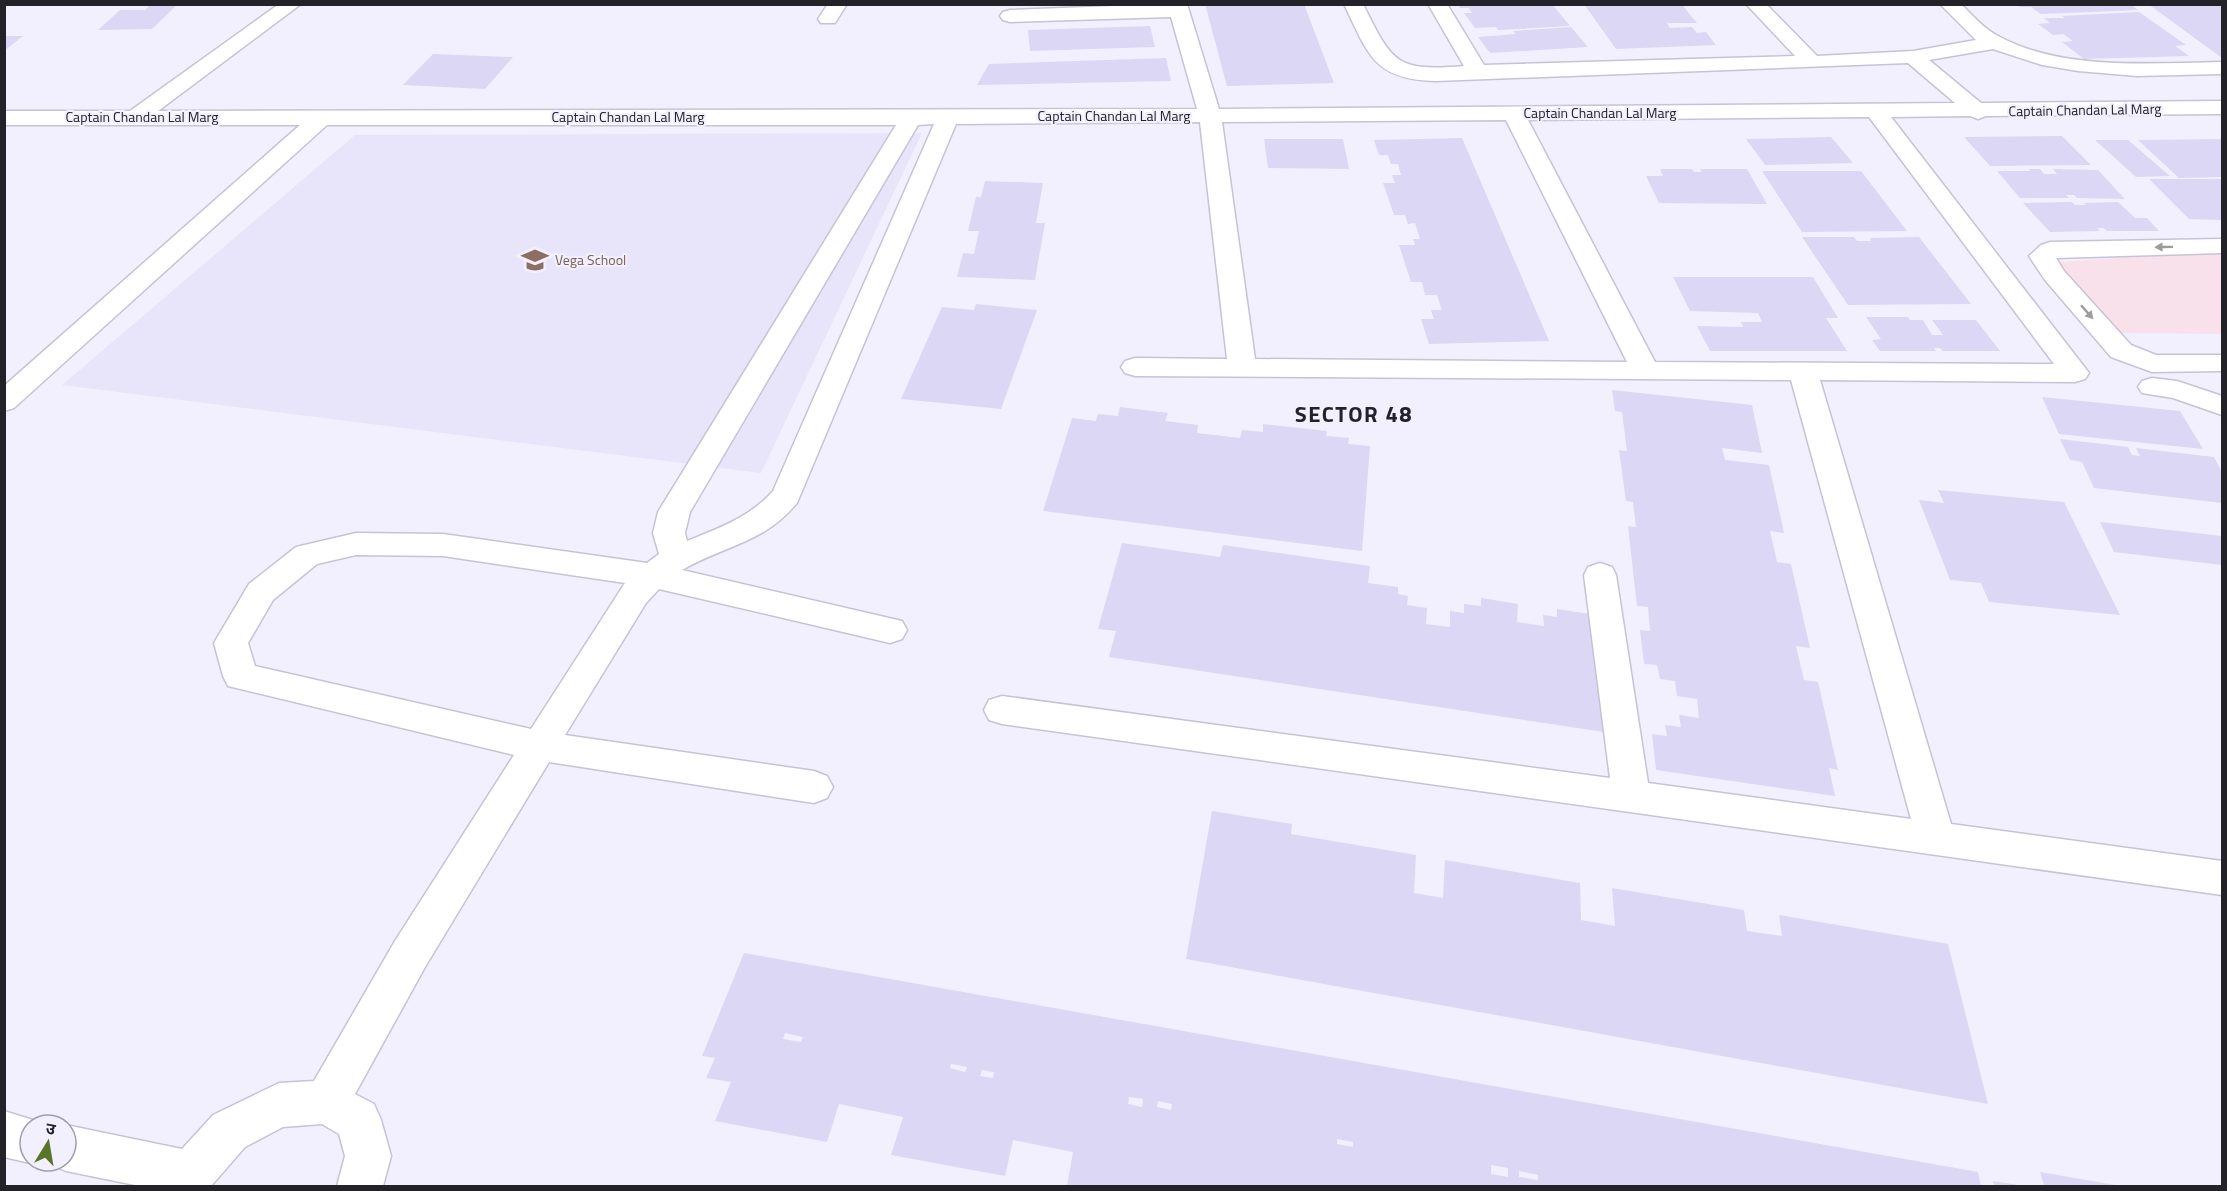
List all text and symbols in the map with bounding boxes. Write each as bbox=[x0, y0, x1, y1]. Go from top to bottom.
street label: Captain Chandan Lal Marg bbox=[2008, 98, 2162, 121]
street label: Captain Chandan Lal Marg bbox=[1524, 102, 1677, 123]
street label: Captain Chandan Lal Marg bbox=[1038, 105, 1191, 126]
street label: Captain Chandan Lal Marg bbox=[66, 106, 219, 127]
street label: Captain Chandan Lal Marg bbox=[552, 106, 705, 127]
one-way arrow bbox=[2155, 242, 2174, 252]
school or university icon: Vega School bbox=[520, 245, 550, 275]
place label: Vega School bbox=[555, 249, 626, 270]
one-way arrow bbox=[2080, 304, 2093, 319]
district label: SECTOR 48 bbox=[1295, 397, 1413, 431]
north arrow bbox=[18, 1113, 78, 1173]
text: उ bbox=[44, 1116, 58, 1141]

